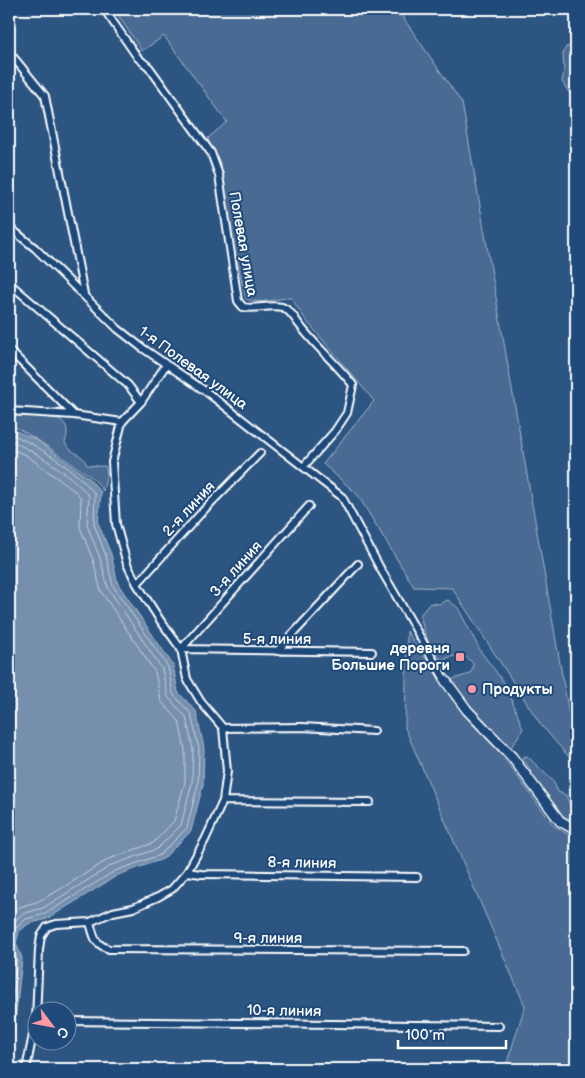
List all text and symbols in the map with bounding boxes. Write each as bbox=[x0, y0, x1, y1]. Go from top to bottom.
street label: Полевая улица bbox=[224, 190, 262, 298]
street label: 1-я Полевая улица bbox=[135, 322, 251, 414]
street label: 2-я линия bbox=[159, 477, 219, 541]
street label: 3-я линия bbox=[206, 537, 266, 601]
street label: 5-я линия bbox=[243, 630, 311, 649]
place label: деревня Большие Пороги bbox=[331, 639, 450, 675]
marker: деревня Большие Пороги bbox=[454, 651, 466, 663]
place label: Продукты bbox=[482, 680, 553, 699]
marker: Продукты bbox=[466, 683, 478, 695]
street label: 8-я линия bbox=[267, 853, 337, 873]
street label: 9-я линия bbox=[234, 929, 302, 948]
north arrow bbox=[28, 1000, 78, 1050]
street label: 10-я линия bbox=[247, 1001, 321, 1021]
scale bar bbox=[398, 1018, 505, 1050]
text: С bbox=[53, 1024, 72, 1041]
text: 100 m bbox=[405, 1026, 445, 1045]

